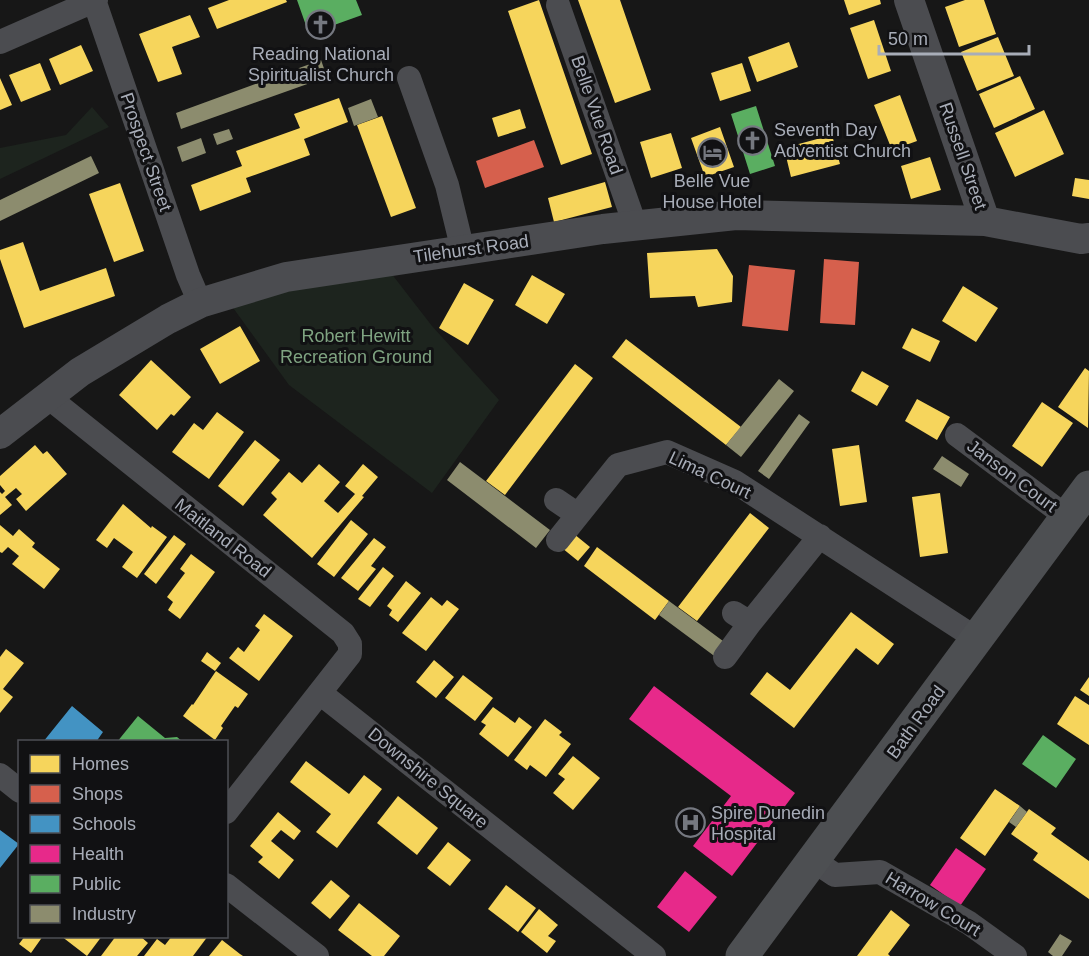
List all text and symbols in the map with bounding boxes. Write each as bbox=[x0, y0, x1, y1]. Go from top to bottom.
church icon: Reading National Spiritualist Church bbox=[305, 9, 337, 41]
scale bar bbox=[879, 18, 1029, 56]
text: 50 m bbox=[888, 29, 928, 49]
place label: Reading National Spiritualist Church bbox=[248, 44, 394, 85]
street label: Belle Vue Road bbox=[567, 53, 627, 177]
street label: Prospect Street bbox=[116, 90, 176, 214]
street label: Russell Street bbox=[935, 100, 991, 212]
place label: Seventh Day Adventist Church bbox=[774, 120, 911, 161]
church icon: Seventh Day Adventist Church bbox=[737, 124, 769, 156]
hotel icon: Belle Vue House Hotel bbox=[696, 136, 728, 168]
place label: Belle Vue House Hotel bbox=[662, 171, 762, 212]
street label: Tilehurst Road bbox=[412, 231, 530, 267]
park label: Robert Hewitt Recreation Ground bbox=[280, 326, 432, 367]
street label: Janson Court bbox=[963, 436, 1061, 516]
street label: Lima Court bbox=[666, 447, 754, 503]
street label: Maitland Road bbox=[171, 494, 275, 582]
street label: Bath Road bbox=[883, 682, 949, 762]
street label: Downshire Square bbox=[364, 724, 492, 832]
legend bbox=[18, 740, 228, 938]
text: Homes bbox=[72, 754, 129, 774]
text: Shops bbox=[72, 784, 123, 804]
place label: Spire Dunedin Hospital bbox=[711, 803, 825, 844]
hospital icon: Spire Dunedin Hospital bbox=[674, 807, 706, 839]
text: Schools bbox=[72, 814, 136, 834]
text: Health bbox=[72, 844, 124, 864]
street label: Harrow Court bbox=[882, 868, 984, 940]
text: Public bbox=[72, 874, 121, 894]
text: Industry bbox=[72, 904, 136, 924]

